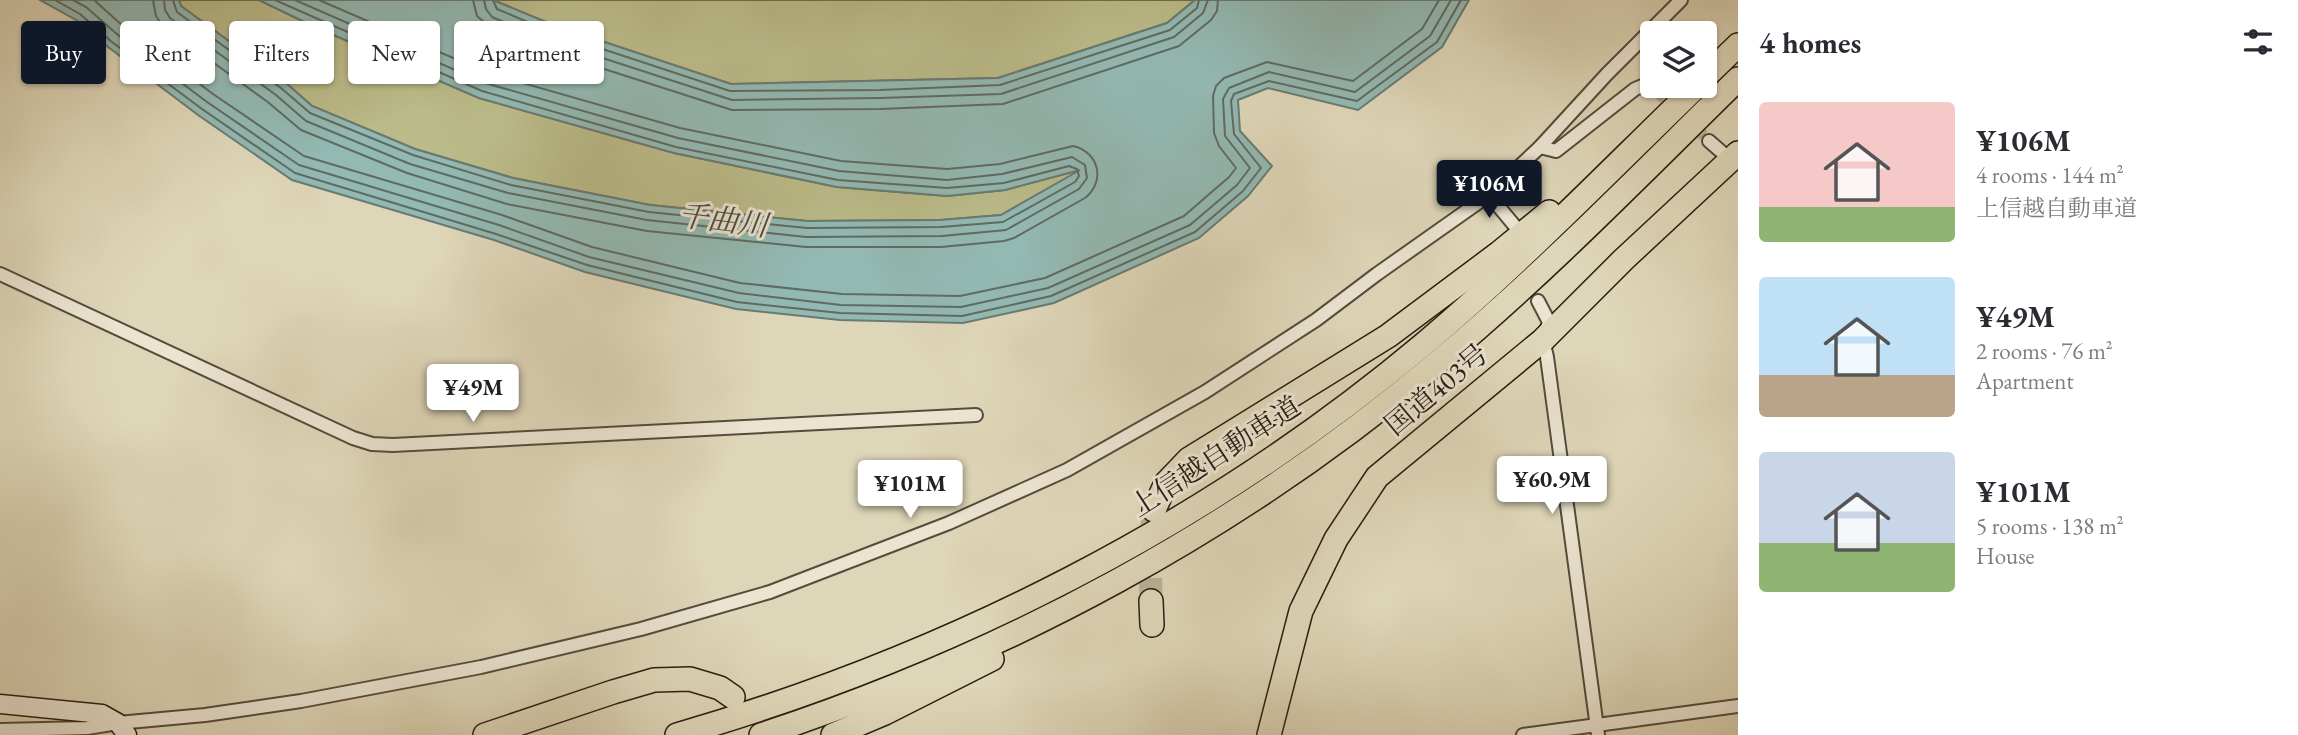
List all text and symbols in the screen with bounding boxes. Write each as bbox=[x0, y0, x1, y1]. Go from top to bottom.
chip: Buy bbox=[21, 21, 106, 84]
chip: Rent bbox=[120, 21, 215, 84]
chip: Filters bbox=[229, 21, 334, 84]
chip: New bbox=[348, 21, 440, 84]
chip: Apartment bbox=[454, 21, 604, 84]
map controls bbox=[1640, 21, 1717, 98]
button: layers bbox=[1640, 21, 1717, 98]
text: 4 homes bbox=[1759, 23, 1861, 62]
icon: filters bbox=[2239, 23, 2277, 61]
text: ¥106M bbox=[1976, 121, 2071, 160]
icon: home bbox=[1815, 130, 1899, 214]
pin: ¥106M bbox=[1440, 160, 1538, 220]
text: 4 rooms · 144 m² bbox=[1976, 160, 2124, 190]
text: ¥106M bbox=[1453, 168, 1525, 198]
text: 上信越自動車道 bbox=[1976, 193, 2137, 223]
water label: 千曲川 bbox=[676, 195, 773, 245]
text: ¥49M bbox=[1976, 297, 2055, 336]
icon: home bbox=[1815, 305, 1899, 389]
street label: 国道403号 bbox=[1377, 335, 1495, 443]
text: 2 rooms · 76 m² bbox=[1976, 336, 2113, 366]
pin: ¥49M bbox=[432, 364, 514, 424]
text: Apartment bbox=[1976, 366, 2074, 396]
text: ¥49M bbox=[443, 372, 503, 402]
street label: 上信越自動車道 bbox=[1123, 388, 1307, 524]
pin: ¥60.9M bbox=[1495, 456, 1609, 516]
pin: ¥101M bbox=[861, 461, 959, 520]
text: ¥60.9M bbox=[1513, 464, 1591, 494]
text: ¥101M bbox=[874, 468, 946, 498]
text: ¥101M bbox=[1976, 472, 2071, 511]
icon: home bbox=[1815, 480, 1899, 564]
text: 5 rooms · 138 m² bbox=[1976, 511, 2124, 541]
text: House bbox=[1976, 541, 2035, 571]

